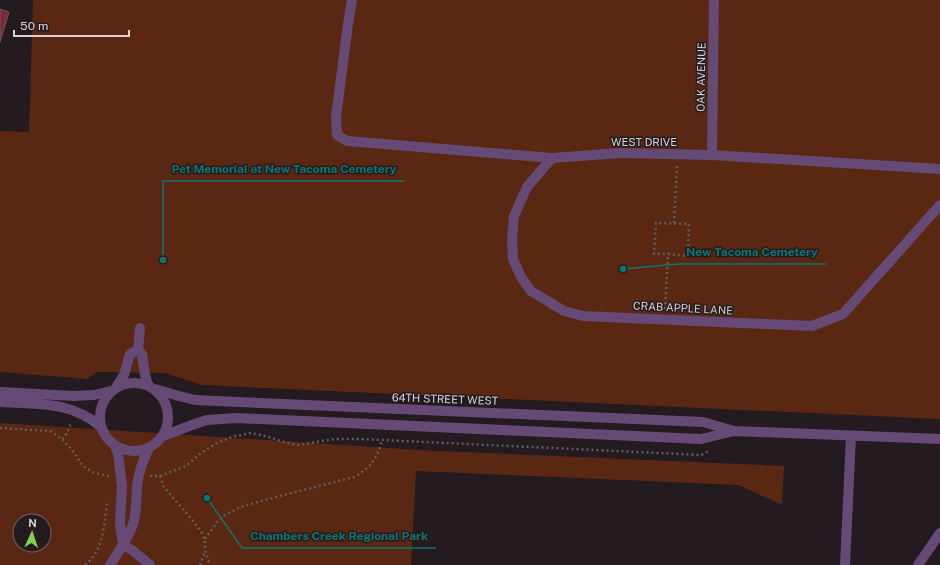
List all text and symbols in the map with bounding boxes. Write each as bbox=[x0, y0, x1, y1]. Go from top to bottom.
scale bar bbox=[14, 12, 129, 38]
text: 50 m bbox=[20, 19, 48, 33]
street label: OAK AVENUE bbox=[694, 42, 708, 112]
street label: WEST DRIVE bbox=[611, 136, 677, 148]
callout: Pet Memorial at New Tacoma Cemetery bbox=[163, 157, 404, 181]
text: Pet Memorial at New Tacoma Cemetery bbox=[171, 162, 397, 176]
callout: New Tacoma Cemetery bbox=[678, 240, 826, 264]
text: New Tacoma Cemetery bbox=[686, 245, 818, 259]
street label: CRAB APPLE LANE bbox=[633, 299, 733, 317]
street label: 64TH STREET WEST bbox=[392, 391, 499, 407]
north arrow bbox=[12, 513, 52, 553]
text: N bbox=[28, 517, 37, 529]
callout: Chambers Creek Regional Park bbox=[242, 524, 436, 548]
text: Chambers Creek Regional Park bbox=[250, 529, 428, 543]

